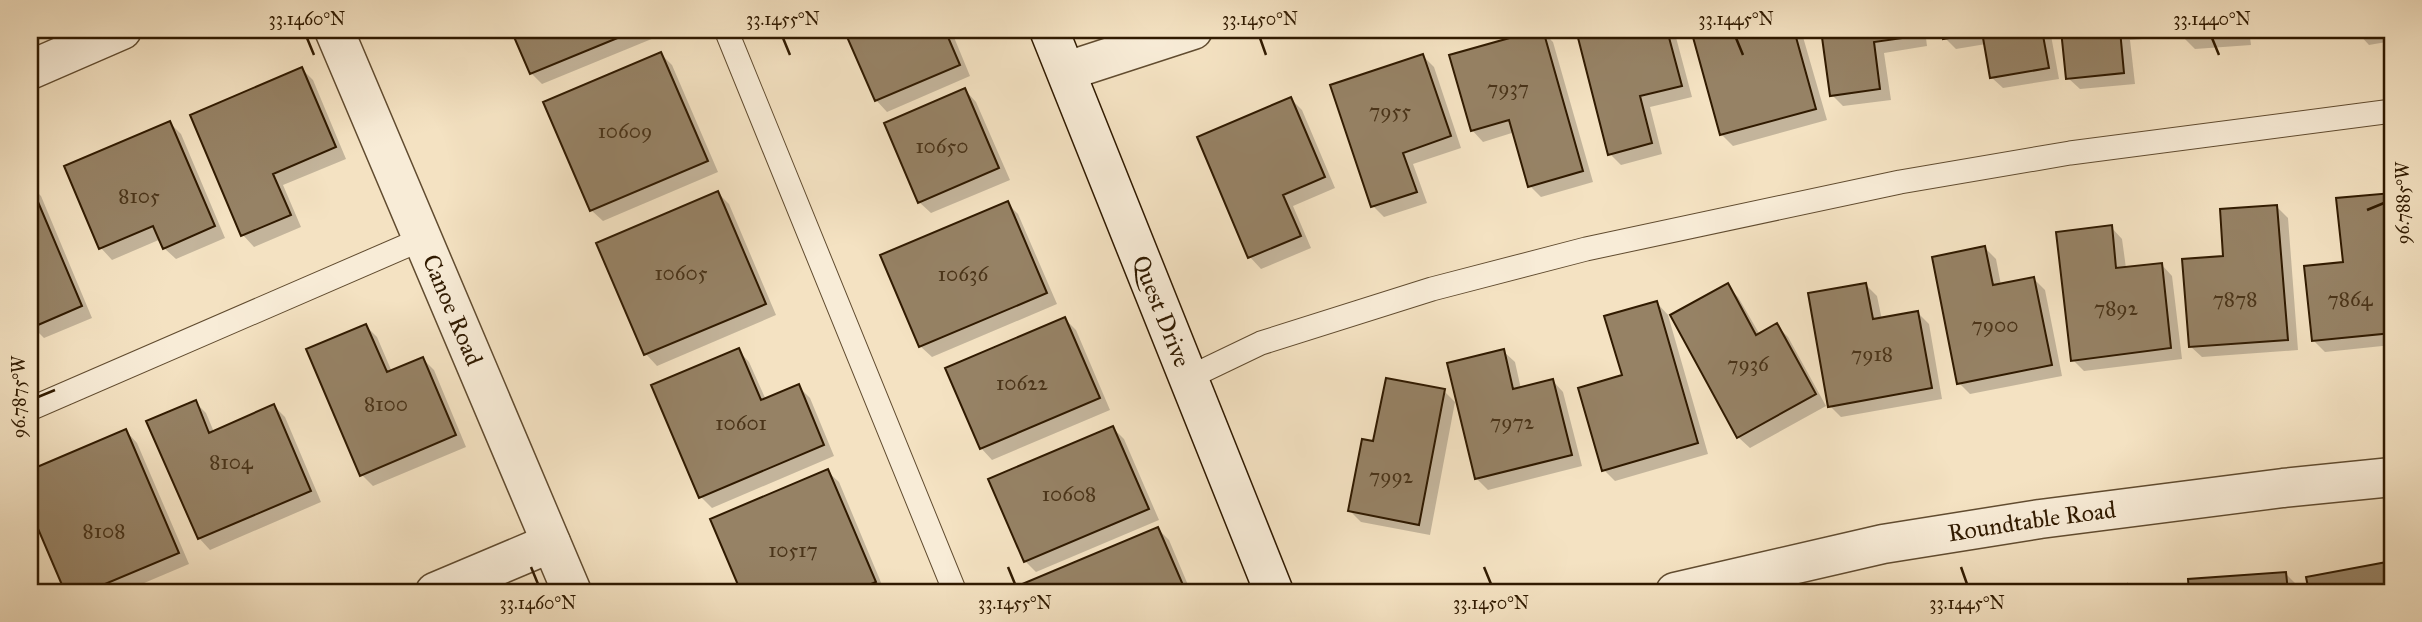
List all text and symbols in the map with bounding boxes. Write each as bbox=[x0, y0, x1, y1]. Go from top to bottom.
text: 33.1460°N bbox=[269, 8, 345, 30]
text: 33.1455°N bbox=[746, 8, 820, 30]
text: 33.1450°N bbox=[1222, 8, 1298, 30]
text: 33.1445°N bbox=[1698, 8, 1774, 30]
text: 33.1440°N bbox=[2173, 8, 2251, 30]
house number: 7937 bbox=[1487, 75, 1529, 101]
house number: 7955 bbox=[1369, 98, 1411, 124]
house number: 10609 bbox=[598, 118, 652, 144]
house number: 10650 bbox=[915, 133, 969, 159]
text: 96.7885°W bbox=[2392, 161, 2414, 244]
house number: 8105 bbox=[118, 183, 160, 209]
street label: Canoe Road bbox=[416, 250, 489, 370]
street label: Quest Drive bbox=[1126, 251, 1197, 372]
house number: 10605 bbox=[654, 260, 708, 286]
house number: 10636 bbox=[938, 261, 989, 287]
house number: 7878 bbox=[2213, 286, 2257, 312]
house number: 7864 bbox=[2328, 286, 2374, 312]
house number: 7892 bbox=[2094, 295, 2139, 321]
house number: 7900 bbox=[1972, 312, 2018, 338]
house number: 7918 bbox=[1851, 341, 1893, 367]
house number: 7936 bbox=[1727, 351, 1770, 377]
text: 96.7875°W bbox=[8, 355, 30, 438]
house number: 10622 bbox=[996, 370, 1049, 396]
house number: 8100 bbox=[364, 391, 408, 417]
house number: 7972 bbox=[1490, 409, 1535, 435]
house number: 10601 bbox=[715, 410, 767, 436]
house number: 8104 bbox=[209, 449, 254, 475]
house number: 7992 bbox=[1369, 463, 1414, 489]
house number: 10608 bbox=[1042, 481, 1096, 507]
street label: Roundtable Road bbox=[1946, 494, 2118, 548]
house number: 8108 bbox=[83, 518, 125, 544]
house number: 10517 bbox=[768, 537, 818, 563]
text: 33.1460°N bbox=[500, 592, 576, 614]
text: 33.1455°N bbox=[978, 592, 1052, 614]
text: 33.1450°N bbox=[1453, 592, 1529, 614]
text: 33.1445°N bbox=[1929, 592, 2005, 614]

